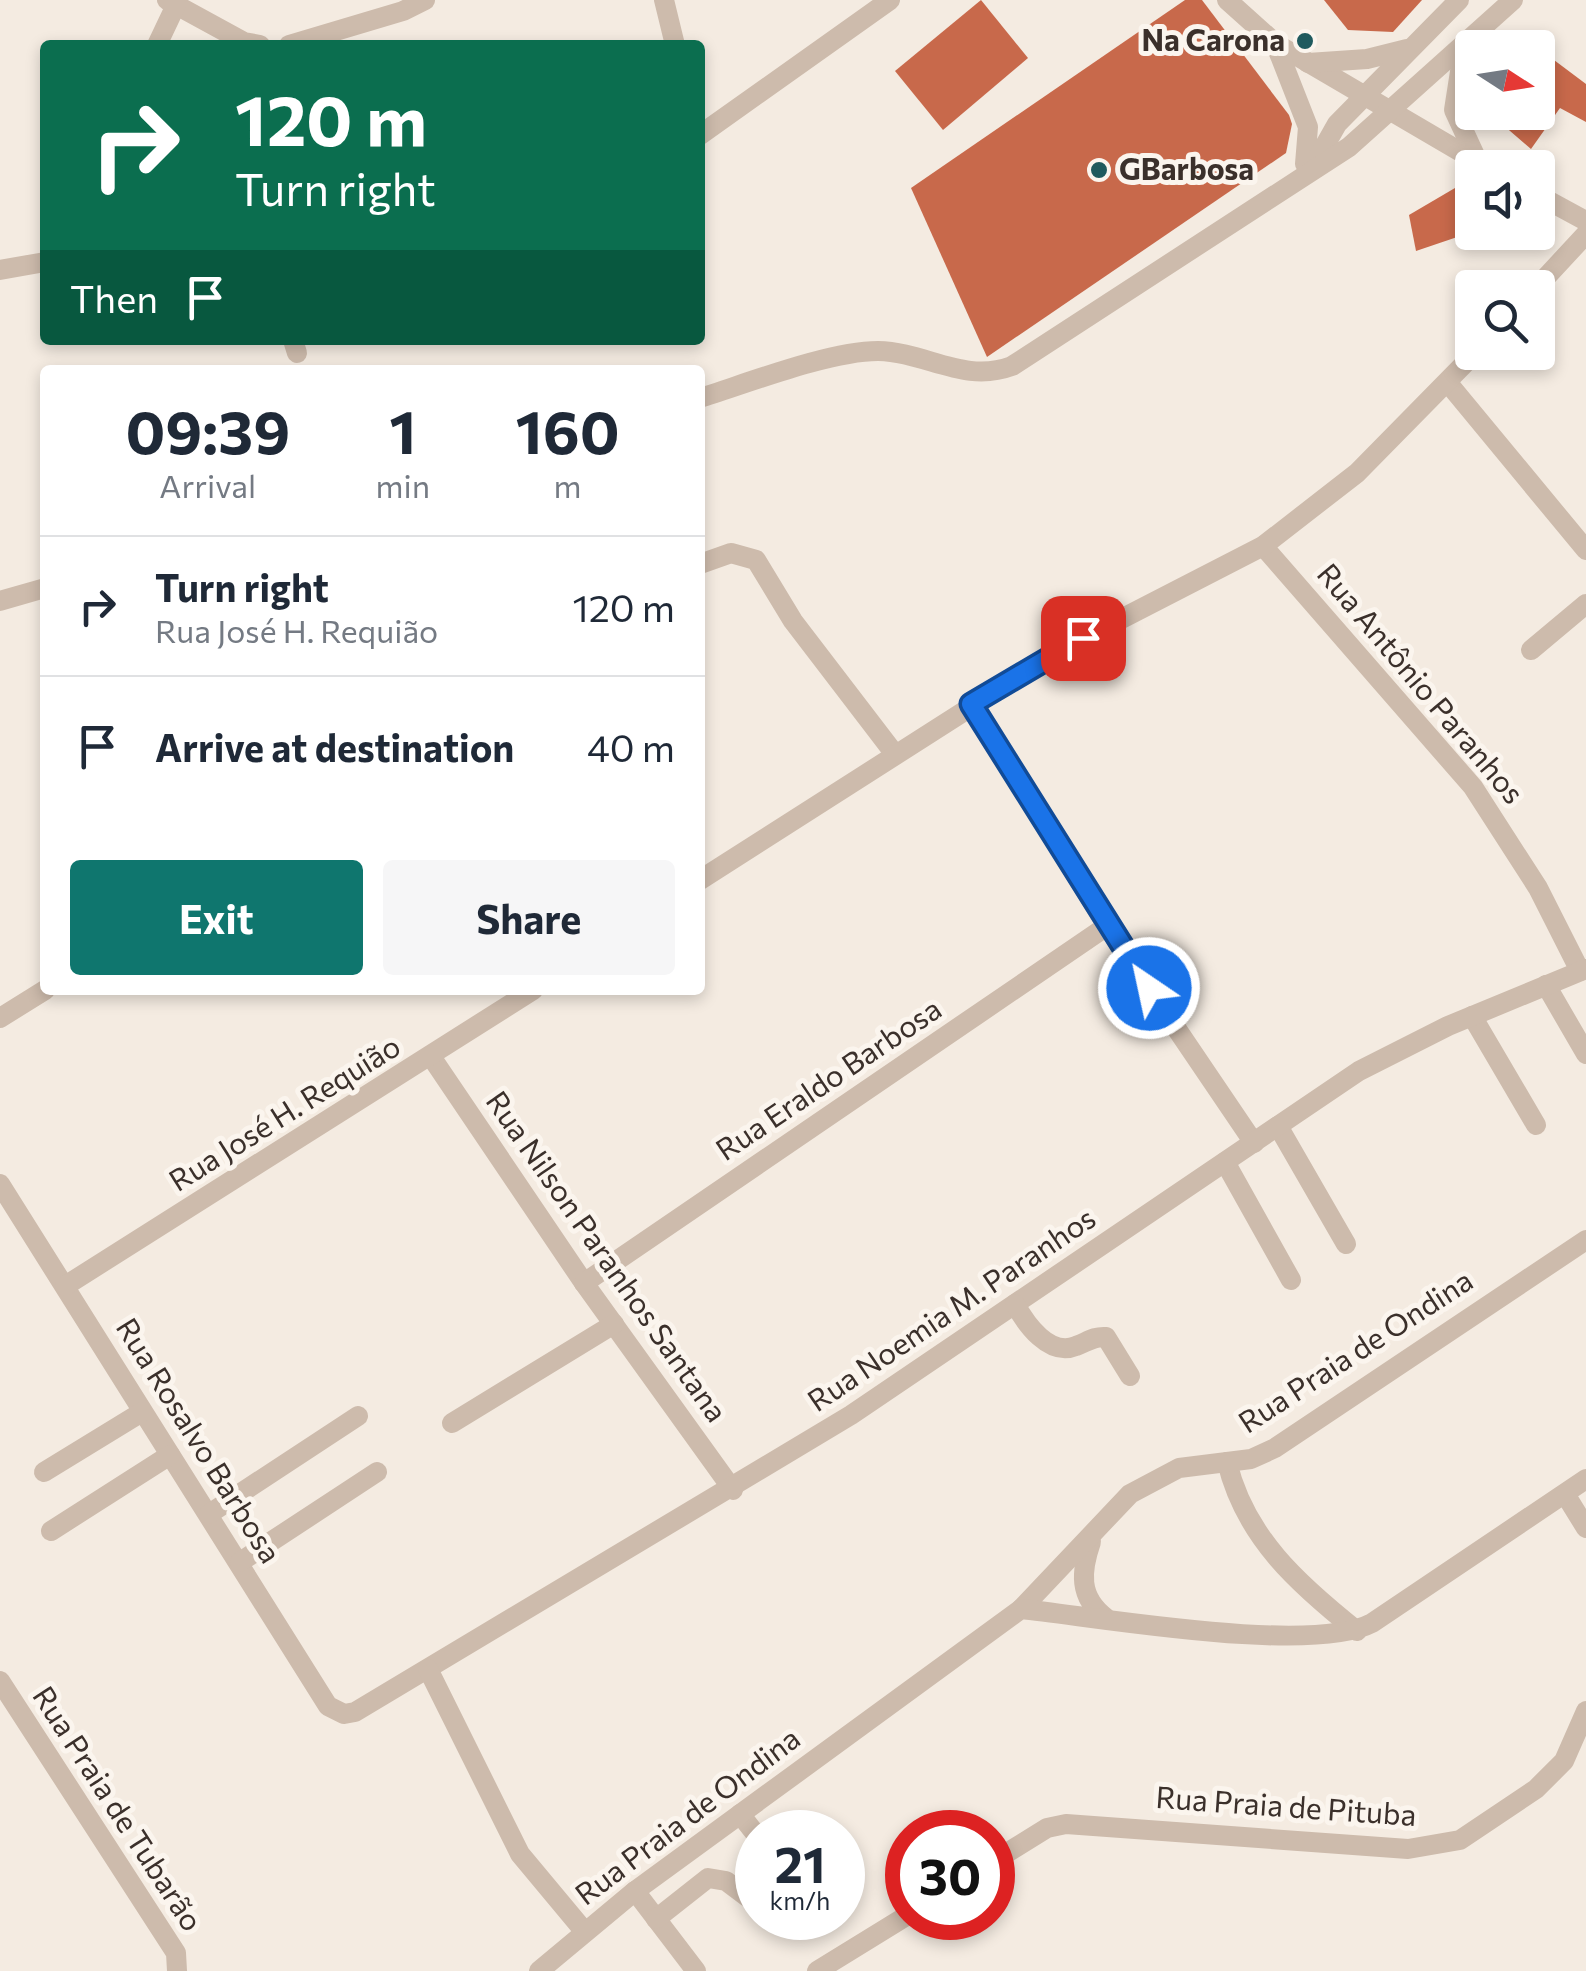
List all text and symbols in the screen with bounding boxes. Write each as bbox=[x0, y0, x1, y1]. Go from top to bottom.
place label: Na Carona bbox=[1142, 20, 1285, 57]
marker: Na Carona bbox=[1294, 30, 1316, 52]
north arrow bbox=[1455, 30, 1555, 130]
map controls bbox=[1455, 30, 1555, 370]
text: 120 m bbox=[235, 75, 427, 160]
icon: right bbox=[70, 80, 200, 210]
place label: GBarbosa bbox=[1119, 149, 1254, 186]
button: sound bbox=[1455, 150, 1555, 250]
marker: GBarbosa bbox=[1088, 159, 1110, 181]
text: Turn right bbox=[235, 160, 436, 215]
icon: arrive bbox=[178, 270, 233, 325]
button: search bbox=[1455, 270, 1555, 370]
text: Then bbox=[70, 274, 158, 321]
text: 09:39 bbox=[125, 393, 290, 466]
text: 1 bbox=[389, 393, 416, 466]
text: 160 bbox=[515, 393, 620, 466]
text: Arrival bbox=[159, 465, 256, 505]
text: min bbox=[376, 465, 430, 505]
text: m bbox=[554, 465, 581, 505]
street label: Rua Antônio Paranhos bbox=[1311, 555, 1533, 810]
text: Turn right bbox=[155, 563, 329, 610]
icon: right bbox=[70, 579, 125, 634]
text: 120 m bbox=[573, 583, 675, 630]
pin bbox=[1041, 596, 1126, 681]
text: Rua José H. Requião bbox=[155, 610, 438, 650]
icon: arrive bbox=[1056, 611, 1111, 666]
icon: arrive bbox=[70, 719, 125, 774]
text: Arrive at destination bbox=[155, 723, 514, 770]
text: 40 m bbox=[587, 723, 675, 770]
button: Exit bbox=[70, 860, 363, 975]
button: Share bbox=[383, 860, 675, 975]
position arrow bbox=[1097, 936, 1201, 1040]
street label: Rua Eraldo Barbosa bbox=[708, 989, 947, 1167]
street label: Rua José H. Requião bbox=[161, 1026, 406, 1198]
street label: Rua Nilson Paranhos Santana bbox=[480, 1083, 737, 1428]
street label: Rua Noemia M. Paranhos bbox=[800, 1198, 1101, 1418]
street label: Rua Praia de Ondina bbox=[1231, 1260, 1479, 1439]
street label: Rua Rosalvo Barbosa bbox=[110, 1310, 291, 1569]
street label: Rua Praia de Tubarão bbox=[26, 1678, 212, 1937]
street label: Rua Praia de Ondina bbox=[567, 1718, 806, 1912]
street label: Rua Praia de Pituba bbox=[1154, 1777, 1418, 1832]
speed limit sign: 30 bbox=[885, 1810, 1015, 1940]
text: 21 bbox=[774, 1832, 826, 1893]
text: km/h bbox=[770, 1885, 830, 1915]

